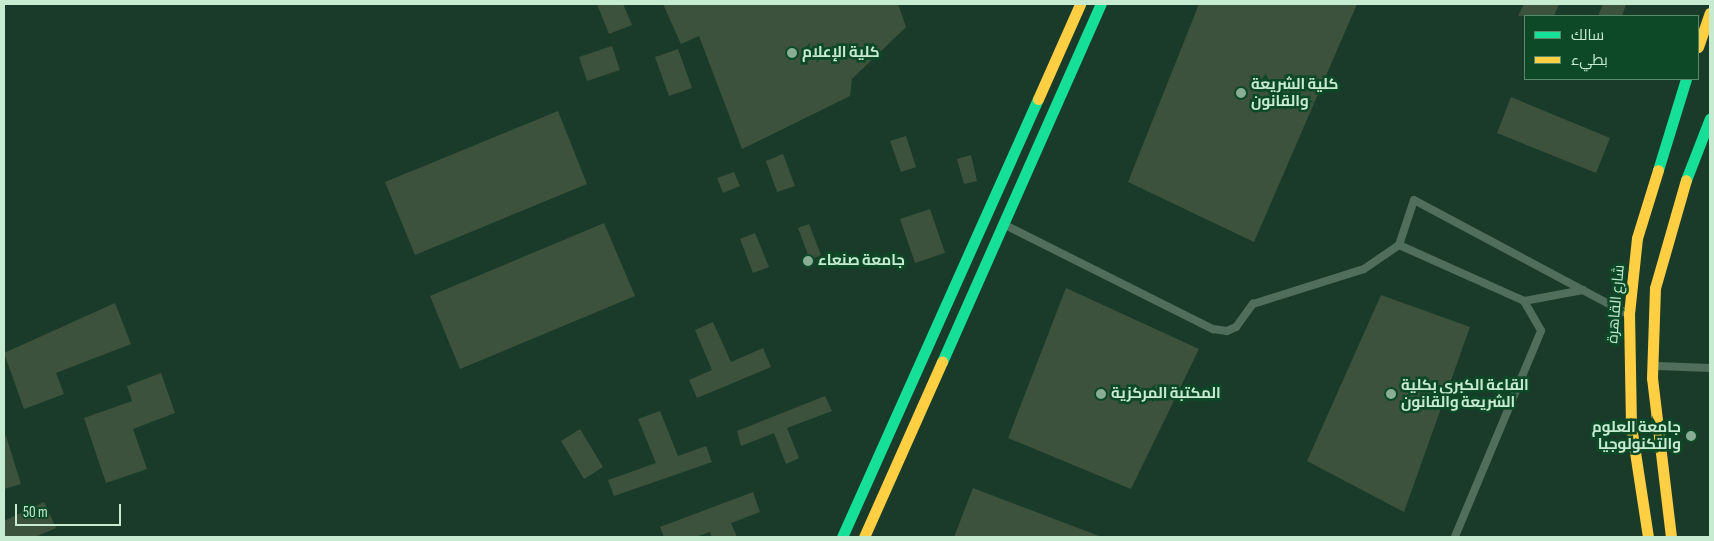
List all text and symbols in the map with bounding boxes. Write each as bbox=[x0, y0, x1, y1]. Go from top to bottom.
legend bbox=[1524, 15, 1699, 80]
text: سالك bbox=[1571, 26, 1604, 45]
place label: كلية الإعلام bbox=[802, 44, 880, 62]
marker: كلية الإعلام bbox=[786, 47, 798, 59]
text: بطيء bbox=[1571, 51, 1608, 70]
place label: كلية الشريعة والقانون bbox=[1251, 75, 1338, 110]
marker: كلية الشريعة والقانون bbox=[1235, 87, 1247, 99]
place label: جامعة صنعاء bbox=[818, 252, 905, 270]
marker: جامعة صنعاء bbox=[802, 255, 814, 267]
street label: شارع القاهرة bbox=[1604, 264, 1628, 344]
place label: القاعة الكبرى بكلية الشريعة والقانون bbox=[1401, 376, 1529, 411]
place label: المكتبة المركزية bbox=[1111, 385, 1221, 403]
marker: المكتبة المركزية bbox=[1095, 388, 1107, 400]
marker: القاعة الكبرى بكلية الشريعة والقانون bbox=[1385, 388, 1397, 400]
place label: جامعة العلوم والتكنولوجيا bbox=[1592, 418, 1681, 453]
marker: جامعة العلوم والتكنولوجيا bbox=[1685, 430, 1697, 442]
scale bar bbox=[18, 494, 124, 526]
text: 50 m bbox=[23, 503, 48, 522]

